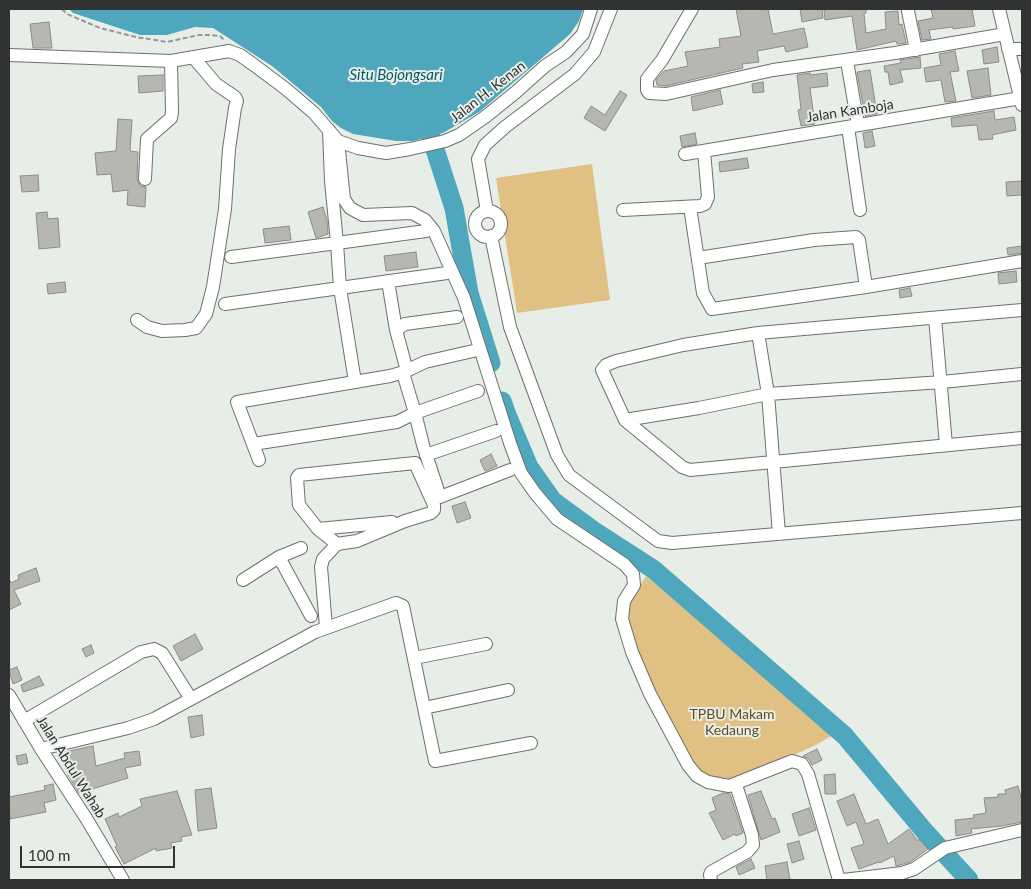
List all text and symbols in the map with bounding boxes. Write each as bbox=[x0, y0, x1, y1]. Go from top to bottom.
street label: Jalan H. Kenan bbox=[447, 58, 529, 126]
water label: Situ Bojongsari bbox=[349, 66, 443, 84]
street label: Jalan Kamboja bbox=[805, 96, 895, 126]
park label: TPBU Makam Kedaung bbox=[690, 706, 774, 739]
street label: Jalan Abdul Wahab bbox=[33, 713, 109, 821]
scale bar bbox=[22, 836, 178, 868]
text: 100 m bbox=[28, 846, 70, 864]

